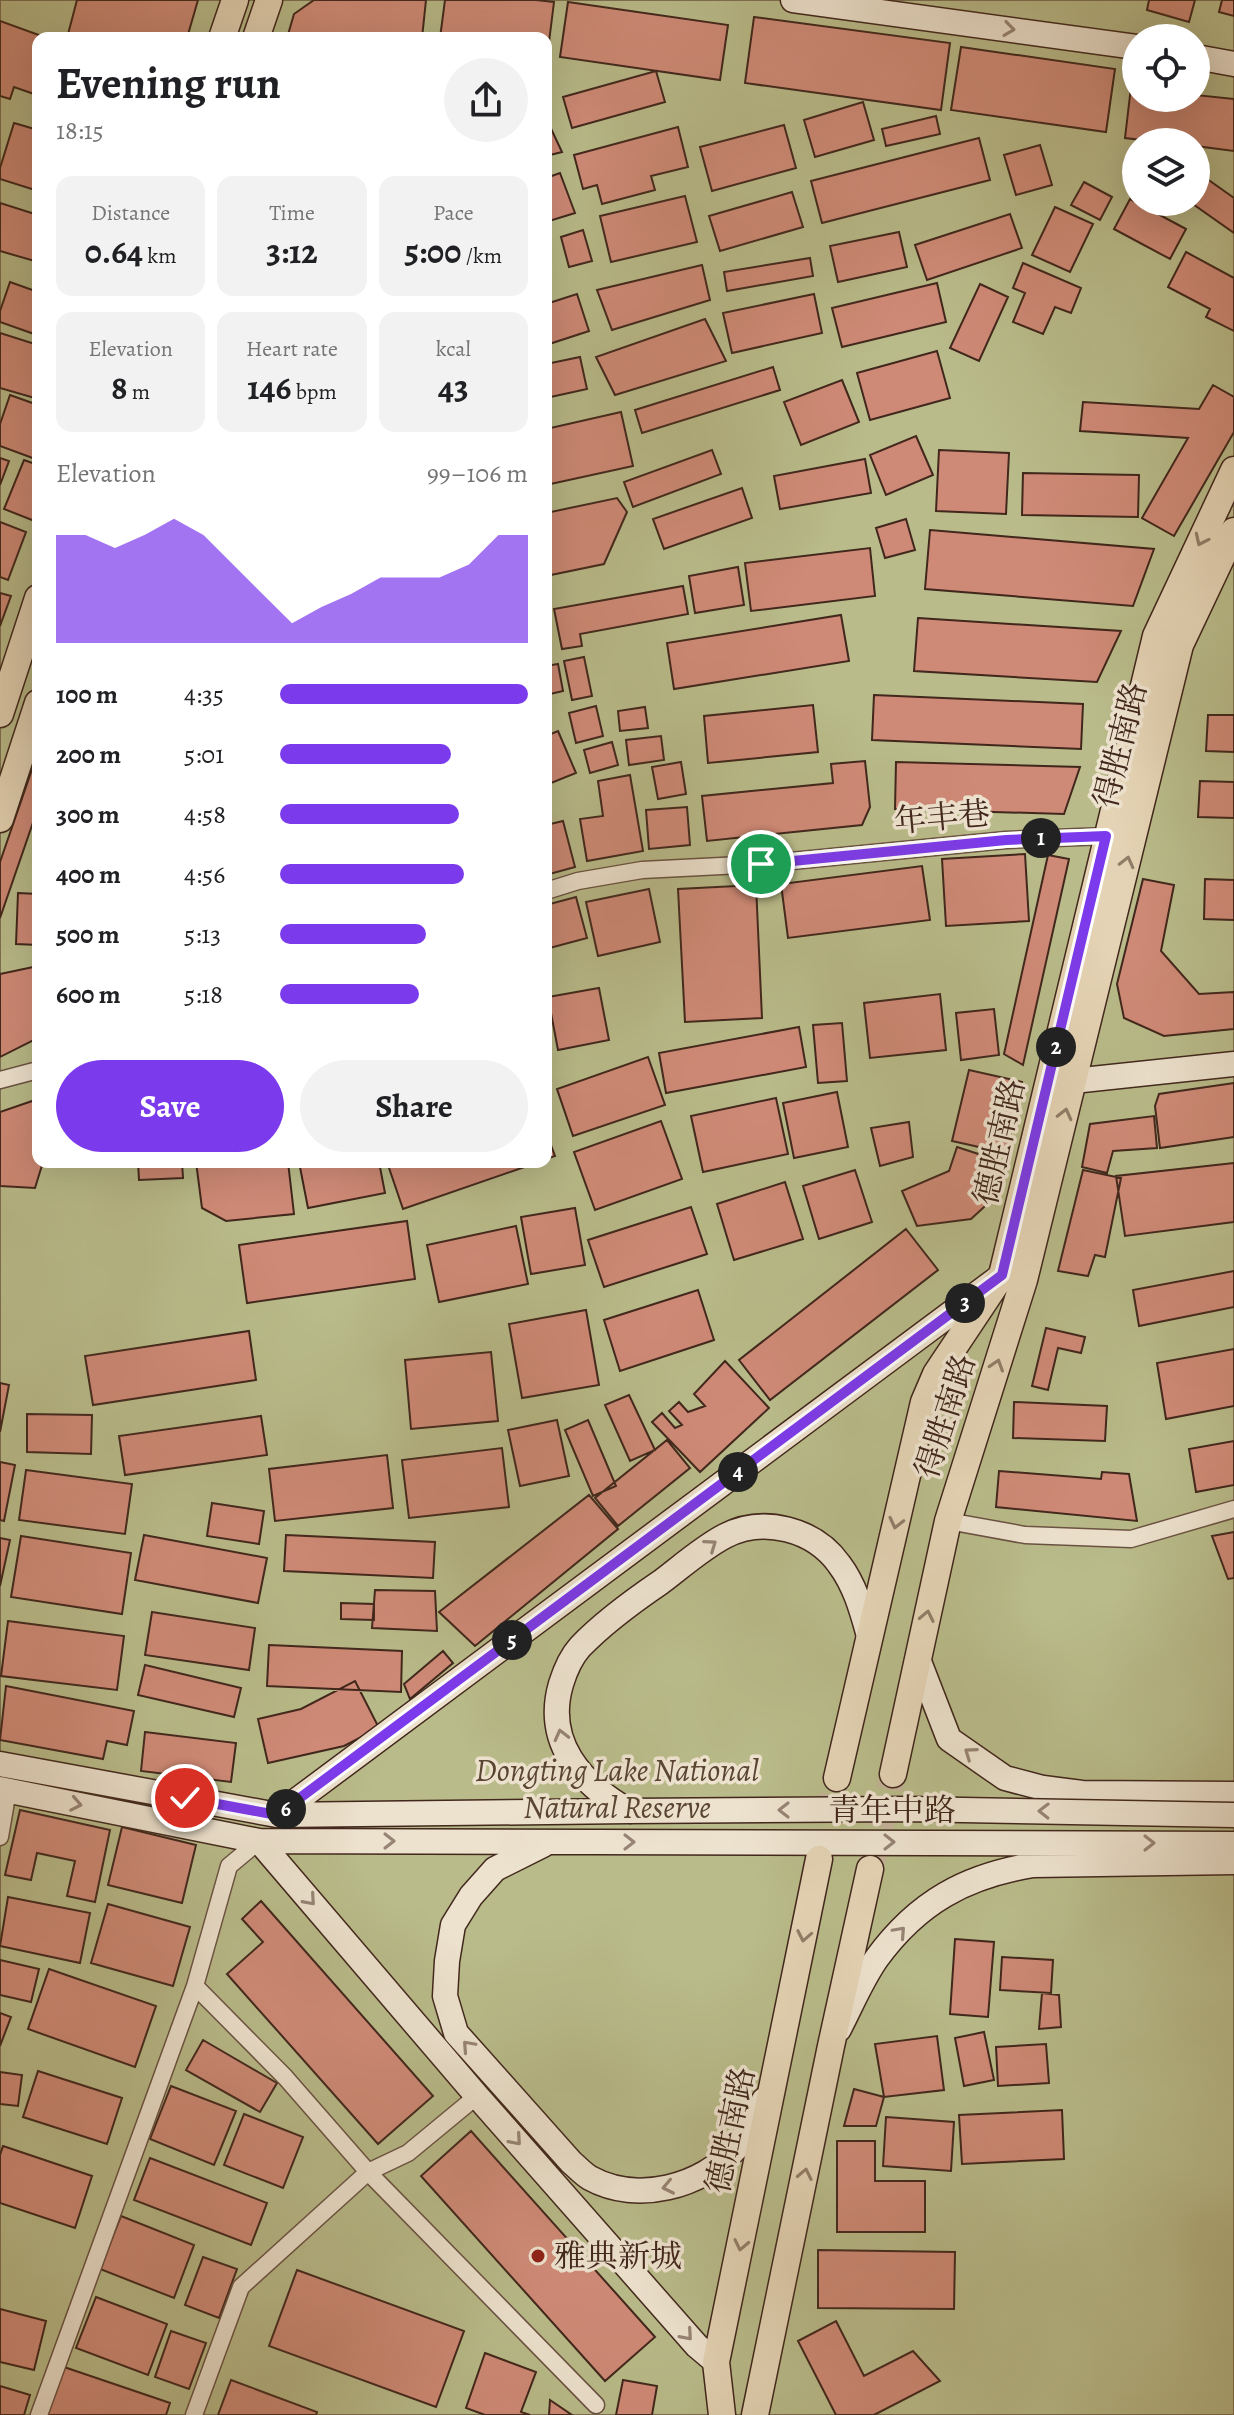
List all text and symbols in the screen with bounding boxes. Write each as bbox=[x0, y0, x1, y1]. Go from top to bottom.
one-way arrow bbox=[1002, 20, 1015, 37]
map controls bbox=[1122, 24, 1210, 216]
button: locate bbox=[1122, 24, 1210, 112]
text: Evening run bbox=[56, 53, 281, 113]
button: share bbox=[444, 58, 528, 142]
text: 18:15 bbox=[56, 113, 104, 148]
button: layers bbox=[1122, 128, 1210, 216]
text: Distance bbox=[91, 198, 170, 228]
text: Time bbox=[269, 198, 315, 228]
text: Pace bbox=[433, 198, 474, 228]
text: 0.64 bbox=[85, 228, 143, 275]
text: 3:12 bbox=[266, 228, 318, 275]
text: 5:00 bbox=[404, 228, 461, 275]
text: km bbox=[143, 241, 177, 271]
text: /km bbox=[461, 241, 502, 271]
text: Elevation bbox=[88, 334, 173, 364]
text: Heart rate bbox=[246, 334, 338, 364]
text: kcal bbox=[436, 334, 471, 364]
text: 8 bbox=[111, 364, 127, 411]
text: 146 bbox=[247, 364, 291, 411]
text: 43 bbox=[438, 364, 469, 411]
text: m bbox=[127, 377, 150, 407]
text: bpm bbox=[291, 377, 337, 407]
text: Elevation bbox=[56, 456, 156, 491]
text: 99–106 m bbox=[427, 456, 528, 491]
one-way arrow bbox=[1195, 532, 1211, 547]
text: 100 m bbox=[56, 677, 118, 712]
text: 4:35 bbox=[184, 677, 224, 712]
street label: 得胜南路 bbox=[1083, 678, 1157, 812]
text: 200 m bbox=[56, 737, 121, 772]
text: 5:01 bbox=[184, 737, 224, 772]
street label: 年丰巷 bbox=[892, 791, 992, 843]
text: 300 m bbox=[56, 797, 120, 832]
text: 4:58 bbox=[184, 797, 226, 832]
pin: 1 bbox=[1021, 818, 1061, 858]
text: 1 bbox=[1037, 823, 1045, 853]
pin bbox=[727, 830, 795, 898]
icon: arrive bbox=[739, 842, 783, 886]
one-way arrow bbox=[1117, 855, 1134, 869]
text: 400 m bbox=[56, 857, 121, 892]
text: 4:56 bbox=[184, 857, 225, 892]
text: 500 m bbox=[56, 917, 120, 952]
text: 5:13 bbox=[184, 917, 221, 952]
text: 600 m bbox=[56, 977, 121, 1012]
text: 5:18 bbox=[184, 977, 223, 1012]
pin: 2 bbox=[1036, 1027, 1076, 1067]
text: 2 bbox=[1051, 1032, 1061, 1062]
button: Save bbox=[56, 1060, 284, 1152]
button: Share bbox=[300, 1060, 528, 1152]
street label: 德胜南路 bbox=[963, 1075, 1035, 1209]
one-way arrow bbox=[1055, 1108, 1072, 1122]
pin: 3 bbox=[945, 1283, 985, 1323]
text: 3 bbox=[960, 1288, 970, 1318]
street label: 得胜南路 bbox=[904, 1348, 986, 1484]
one-way arrow bbox=[988, 1359, 1004, 1373]
pin: 4 bbox=[718, 1452, 758, 1492]
text: 4 bbox=[733, 1457, 743, 1487]
one-way arrow bbox=[888, 1516, 905, 1530]
one-way arrow bbox=[703, 1541, 717, 1555]
one-way arrow bbox=[918, 1609, 935, 1623]
pin: 5 bbox=[492, 1620, 532, 1660]
text: 5 bbox=[507, 1625, 517, 1655]
one-way arrow bbox=[553, 1728, 570, 1742]
park label: Dongting Lake National Natural Reserve bbox=[475, 1748, 759, 1829]
one-way arrow bbox=[964, 1748, 978, 1763]
pin bbox=[151, 1764, 219, 1832]
icon: check bbox=[163, 1776, 207, 1820]
street label: 青年中路 bbox=[828, 1788, 956, 1832]
pin: 6 bbox=[266, 1789, 306, 1829]
text: 6 bbox=[281, 1794, 291, 1824]
one-way arrow bbox=[69, 1795, 83, 1812]
one-way arrow bbox=[777, 1801, 790, 1819]
one-way arrow bbox=[1037, 1803, 1050, 1820]
one-way arrow bbox=[383, 1832, 396, 1850]
one-way arrow bbox=[623, 1833, 636, 1851]
one-way arrow bbox=[883, 1834, 896, 1851]
one-way arrow bbox=[1143, 1834, 1156, 1852]
one-way arrow bbox=[300, 1891, 315, 1905]
one-way arrow bbox=[890, 1926, 904, 1941]
one-way arrow bbox=[796, 1928, 813, 1942]
one-way arrow bbox=[463, 2041, 477, 2056]
street label: 德胜南路 bbox=[695, 2063, 765, 2197]
one-way arrow bbox=[506, 2130, 520, 2145]
one-way arrow bbox=[795, 2167, 812, 2181]
one-way arrow bbox=[661, 2177, 674, 2194]
place label: 雅典新城 bbox=[554, 2234, 682, 2278]
one-way arrow bbox=[733, 2238, 750, 2252]
marker: 雅典新城 bbox=[529, 2247, 547, 2265]
one-way arrow bbox=[677, 2326, 692, 2341]

